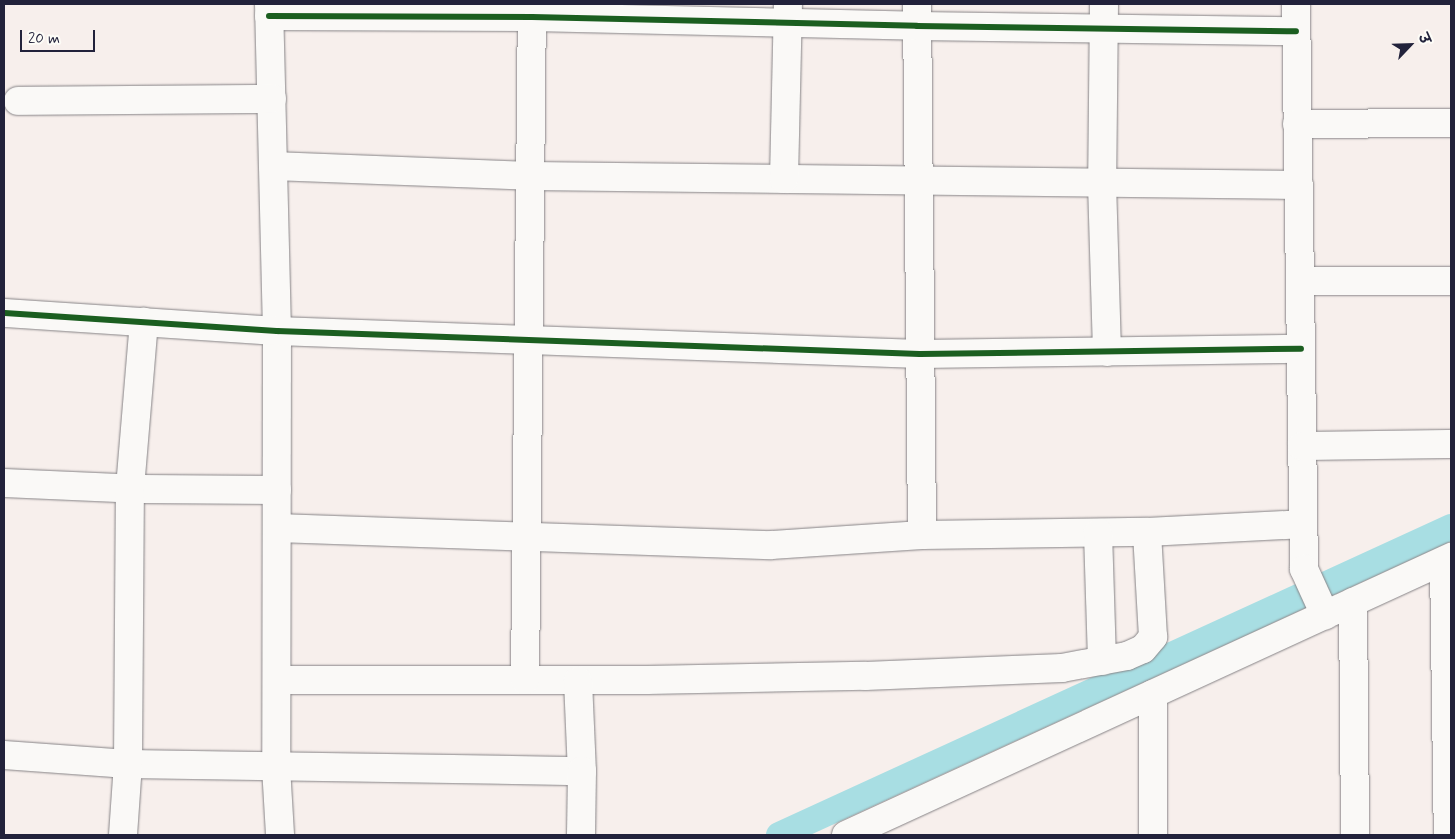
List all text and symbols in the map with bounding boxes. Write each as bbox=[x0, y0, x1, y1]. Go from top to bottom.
scale bar bbox=[22, 20, 98, 52]
north arrow bbox=[1385, 20, 1435, 70]
text: 20 m bbox=[28, 29, 60, 49]
text: उ bbox=[1414, 31, 1434, 47]

